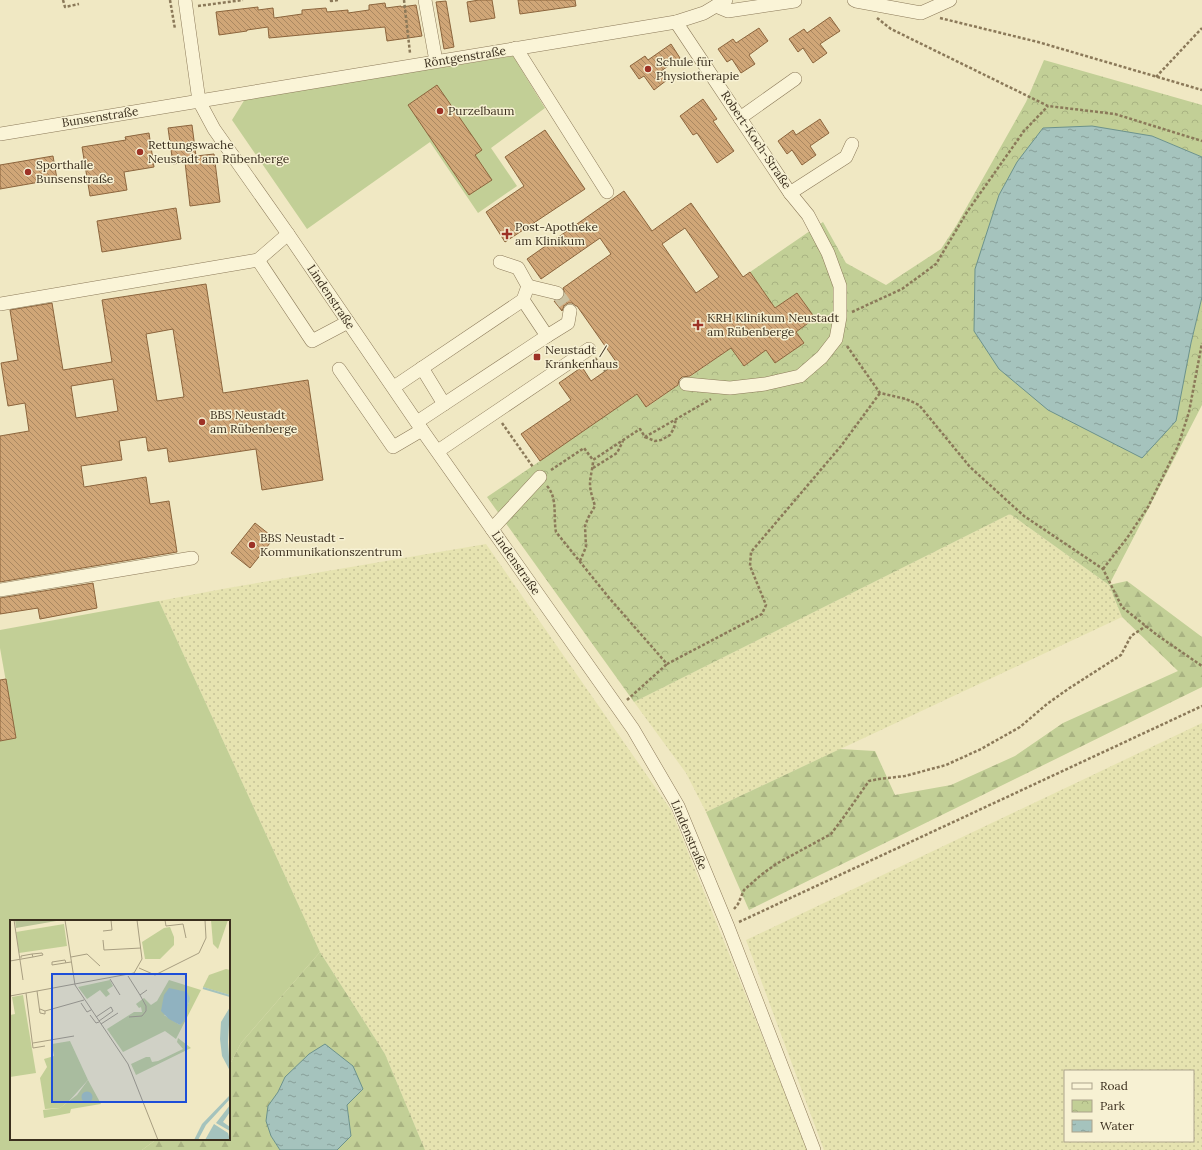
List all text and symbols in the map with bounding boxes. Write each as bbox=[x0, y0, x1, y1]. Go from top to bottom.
street label: Röntgenstraße bbox=[423, 43, 507, 70]
place label: Schule für Physiotherapie bbox=[656, 54, 740, 83]
marker: Schule für Physiotherapie bbox=[643, 64, 653, 74]
street label: Robert-Koch-Straße bbox=[718, 88, 795, 192]
street label: Bunsenstraße bbox=[61, 103, 140, 130]
place label: Purzelbaum bbox=[448, 103, 515, 118]
marker: Purzelbaum bbox=[435, 106, 445, 116]
place label: Rettungswache Neustadt am Rübenberge bbox=[148, 137, 290, 166]
marker: Rettungswache Neustadt am Rübenberge bbox=[135, 147, 145, 157]
place label: Sporthalle Bunsenstraße bbox=[36, 157, 114, 186]
marker: Sporthalle Bunsenstraße bbox=[23, 167, 33, 177]
place label: Post-Apotheke am Klinikum bbox=[515, 219, 598, 248]
marker: Post-Apotheke am Klinikum bbox=[502, 229, 512, 239]
street label: Lindenstraße bbox=[304, 262, 359, 332]
place label: KRH Klinikum Neustadt am Rübenberge bbox=[707, 310, 839, 339]
marker: KRH Klinikum Neustadt am Rübenberge bbox=[692, 319, 704, 331]
place label: Neustadt / Krankenhaus bbox=[545, 342, 618, 371]
marker: Neustadt / Krankenhaus bbox=[532, 352, 542, 362]
place label: BBS Neustadt am Rübenberge bbox=[210, 407, 298, 436]
marker: BBS Neustadt am Rübenberge bbox=[197, 417, 207, 427]
street label: Lindenstraße bbox=[489, 528, 544, 598]
place label: BBS Neustadt - Kommunikationszentrum bbox=[260, 530, 402, 559]
marker: BBS Neustadt - Kommunikationszentrum bbox=[247, 540, 257, 550]
street label: Lindenstraße bbox=[668, 797, 711, 873]
inset map bbox=[10, 920, 230, 1140]
legend bbox=[1064, 1070, 1194, 1142]
text: Road bbox=[1100, 1078, 1128, 1093]
text: Park bbox=[1100, 1098, 1126, 1113]
text: Water bbox=[1100, 1118, 1135, 1133]

